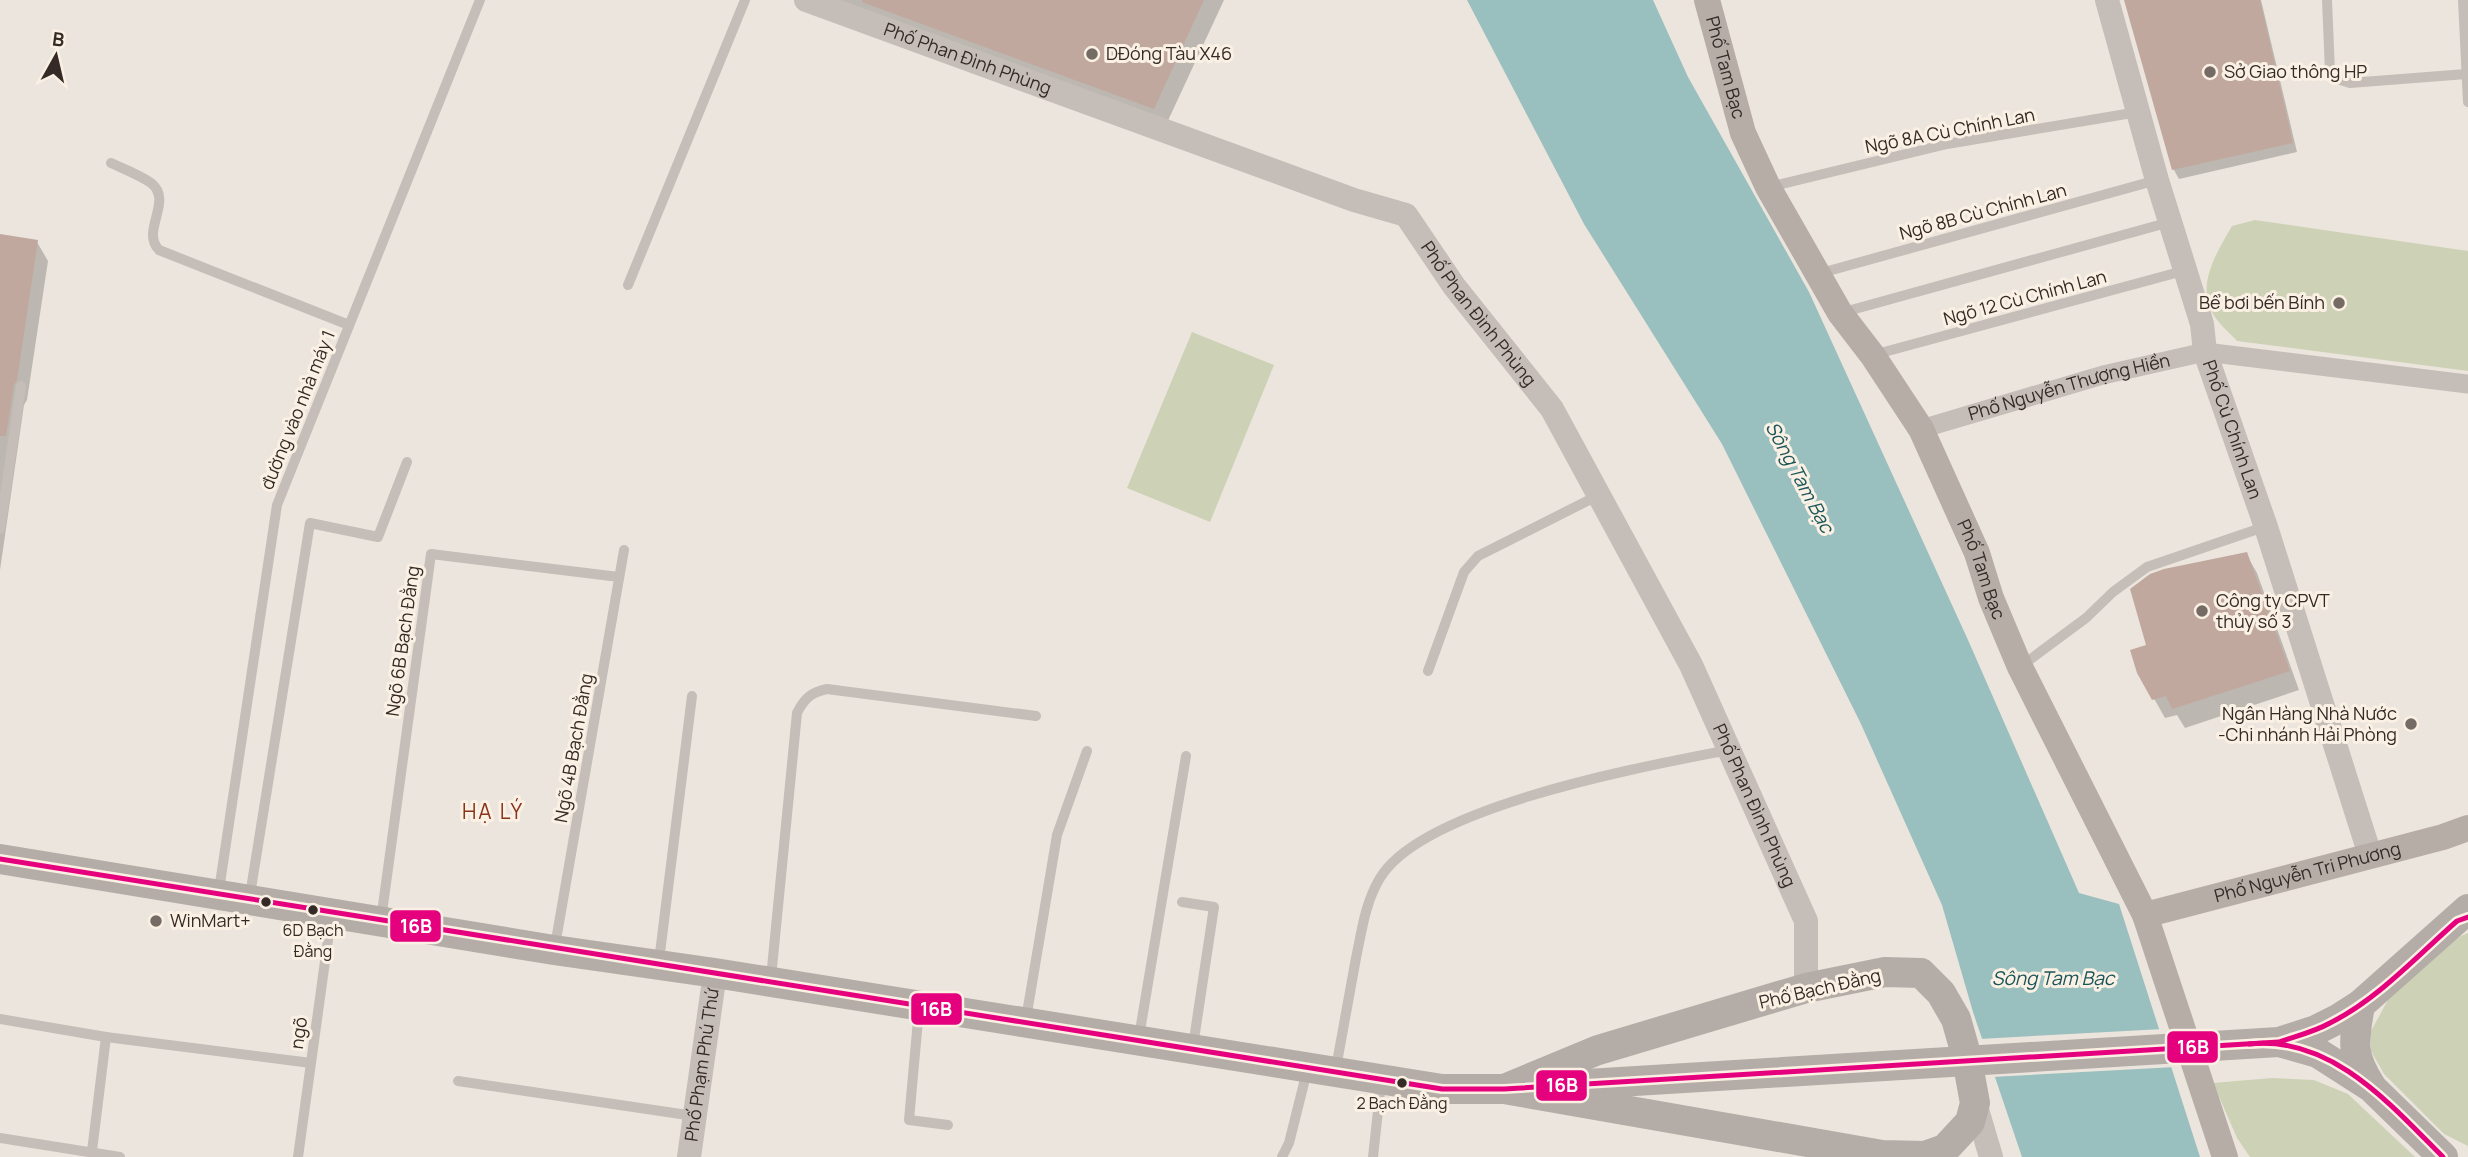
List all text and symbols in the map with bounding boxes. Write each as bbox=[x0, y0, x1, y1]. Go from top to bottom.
street label: Phố Tam Bạc bbox=[1701, 13, 1752, 121]
street label: Phố Phan Đình Phùng bbox=[881, 16, 1055, 100]
north arrow bbox=[21, 21, 91, 91]
text: B bbox=[51, 25, 66, 53]
place label: DĐóng Tàu X46 bbox=[1106, 41, 1232, 65]
marker: DĐóng Tàu X46 bbox=[1084, 46, 1100, 62]
place label: Sở Giao thông HP bbox=[2224, 59, 2367, 83]
marker: Sở Giao thông HP bbox=[2202, 64, 2218, 80]
street label: Ngõ 8A Cù Chính Lan bbox=[1863, 102, 2037, 158]
street label: Ngõ 8B Cù Chính Lan bbox=[1897, 177, 2069, 245]
street label: Phố Phan Đình Phùng bbox=[1416, 236, 1542, 391]
street label: Ngõ 12 Cù Chính Lan bbox=[1941, 264, 2109, 330]
place label: Bể bơi bến Bính bbox=[2199, 290, 2325, 314]
marker: Bể bơi bến Bính bbox=[2331, 295, 2347, 311]
street label: đường vào nhà máy 1 bbox=[254, 326, 340, 493]
street label: Phố Nguyễn Thượng Hiền bbox=[1965, 347, 2172, 425]
street label: Phố Cù Chính Lan bbox=[2198, 356, 2268, 502]
water label: Sông Tam Bạc bbox=[1760, 417, 1841, 538]
street label: Phố Tam Bạc bbox=[1952, 515, 2012, 623]
street label: Ngõ 6B Bạch Đằng bbox=[380, 564, 424, 718]
place label: Công ty CPVT thủy số 3 bbox=[2216, 588, 2330, 633]
marker: Công ty CPVT thủy số 3 bbox=[2194, 603, 2210, 619]
street label: Ngõ 4B Bạch Đằng bbox=[548, 671, 598, 824]
place label: Ngân Hàng Nhà Nước -Chi nhánh Hải Phòng bbox=[2218, 701, 2397, 746]
marker: Ngân Hàng Nhà Nước -Chi nhánh Hải Phòng bbox=[2403, 716, 2419, 732]
street label: Phố Phan Đình Phùng bbox=[1708, 720, 1802, 891]
district label: HẠ LÝ bbox=[462, 797, 524, 825]
street label: Phố Nguyễn Tri Phương bbox=[2212, 836, 2403, 907]
unlabelled marker bbox=[259, 895, 273, 909]
marker: 6D Bạch Đằng bbox=[306, 903, 320, 917]
place label: WinMart+ bbox=[170, 908, 251, 932]
line badge: 16B bbox=[389, 909, 442, 943]
marker: WinMart+ bbox=[148, 913, 164, 929]
text: 16B bbox=[400, 913, 432, 939]
place label: 6D Bạch Đằng bbox=[283, 919, 343, 962]
street label: Phố Bạch Đằng bbox=[1756, 962, 1883, 1014]
water label: Sông Tam Bạc bbox=[1992, 965, 2116, 991]
street label: Phố Phạm Phú Thứ bbox=[678, 985, 724, 1143]
line badge: 16B bbox=[910, 992, 963, 1026]
text: 16B bbox=[920, 996, 952, 1022]
street label: ngõ bbox=[284, 1015, 312, 1050]
line badge: 16B bbox=[2166, 1030, 2219, 1064]
text: 16B bbox=[2177, 1034, 2209, 1060]
line badge: 16B bbox=[1535, 1069, 1588, 1102]
text: 16B bbox=[1546, 1072, 1578, 1098]
marker: 2 Bạch Đằng bbox=[1395, 1076, 1409, 1090]
place label: 2 Bạch Đằng bbox=[1356, 1092, 1448, 1114]

